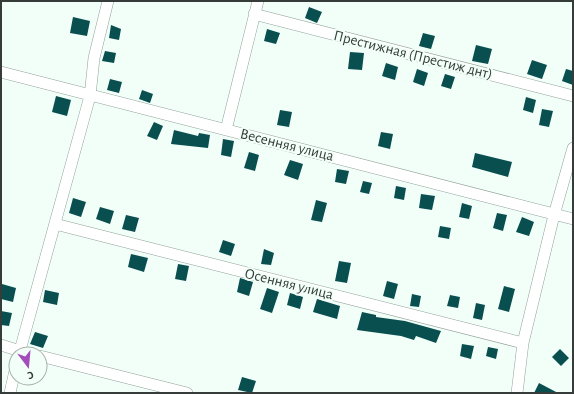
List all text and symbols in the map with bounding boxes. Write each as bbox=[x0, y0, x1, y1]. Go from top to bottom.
street label: Престижная (Престиж днт) bbox=[332, 28, 494, 82]
street label: Весенняя улица bbox=[239, 126, 335, 164]
street label: Осенняя улица bbox=[243, 266, 335, 302]
north arrow bbox=[8, 346, 48, 386]
text: С bbox=[26, 369, 35, 381]

